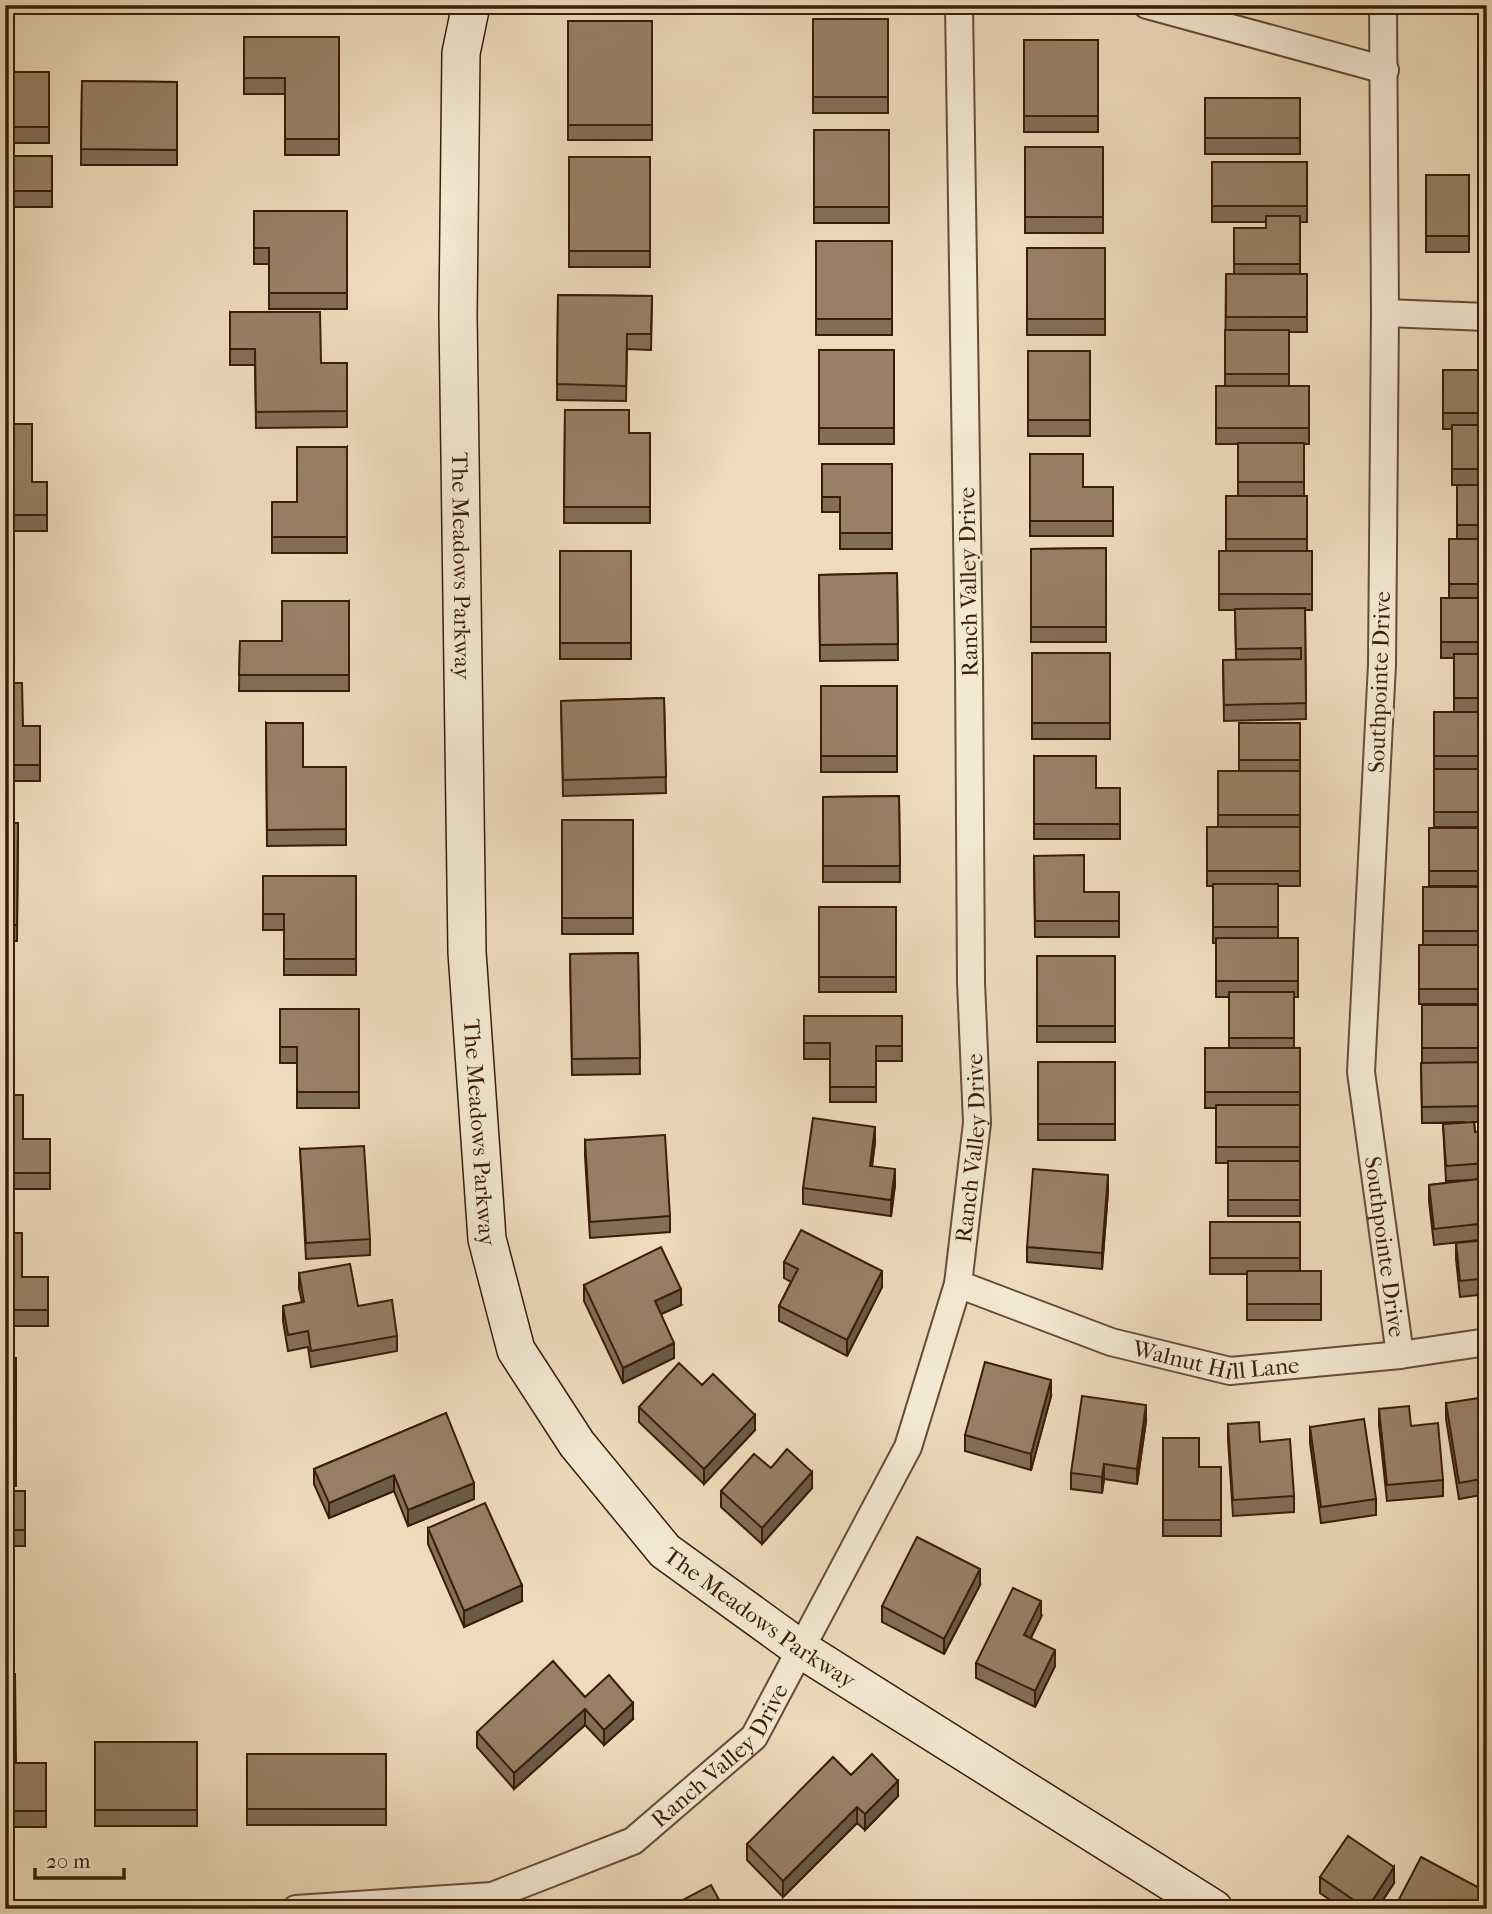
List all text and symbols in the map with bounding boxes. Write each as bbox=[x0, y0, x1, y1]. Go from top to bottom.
street label: The Meadows Parkway bbox=[446, 452, 476, 681]
street label: Ranch Valley Drive bbox=[953, 487, 984, 677]
street label: Southpointe Drive bbox=[1363, 591, 1396, 773]
street label: The Meadows Parkway bbox=[458, 1018, 502, 1250]
street label: Ranch Valley Drive bbox=[950, 1053, 991, 1244]
street label: Southpointe Drive bbox=[1359, 1155, 1410, 1339]
street label: Walnut Hill Lane bbox=[1129, 1335, 1300, 1385]
street label: The Meadows Parkway bbox=[659, 1542, 861, 1694]
street label: Ranch Valley Drive bbox=[646, 1679, 794, 1833]
scale bar bbox=[35, 1837, 124, 1881]
text: 20 m bbox=[46, 1849, 91, 1873]

